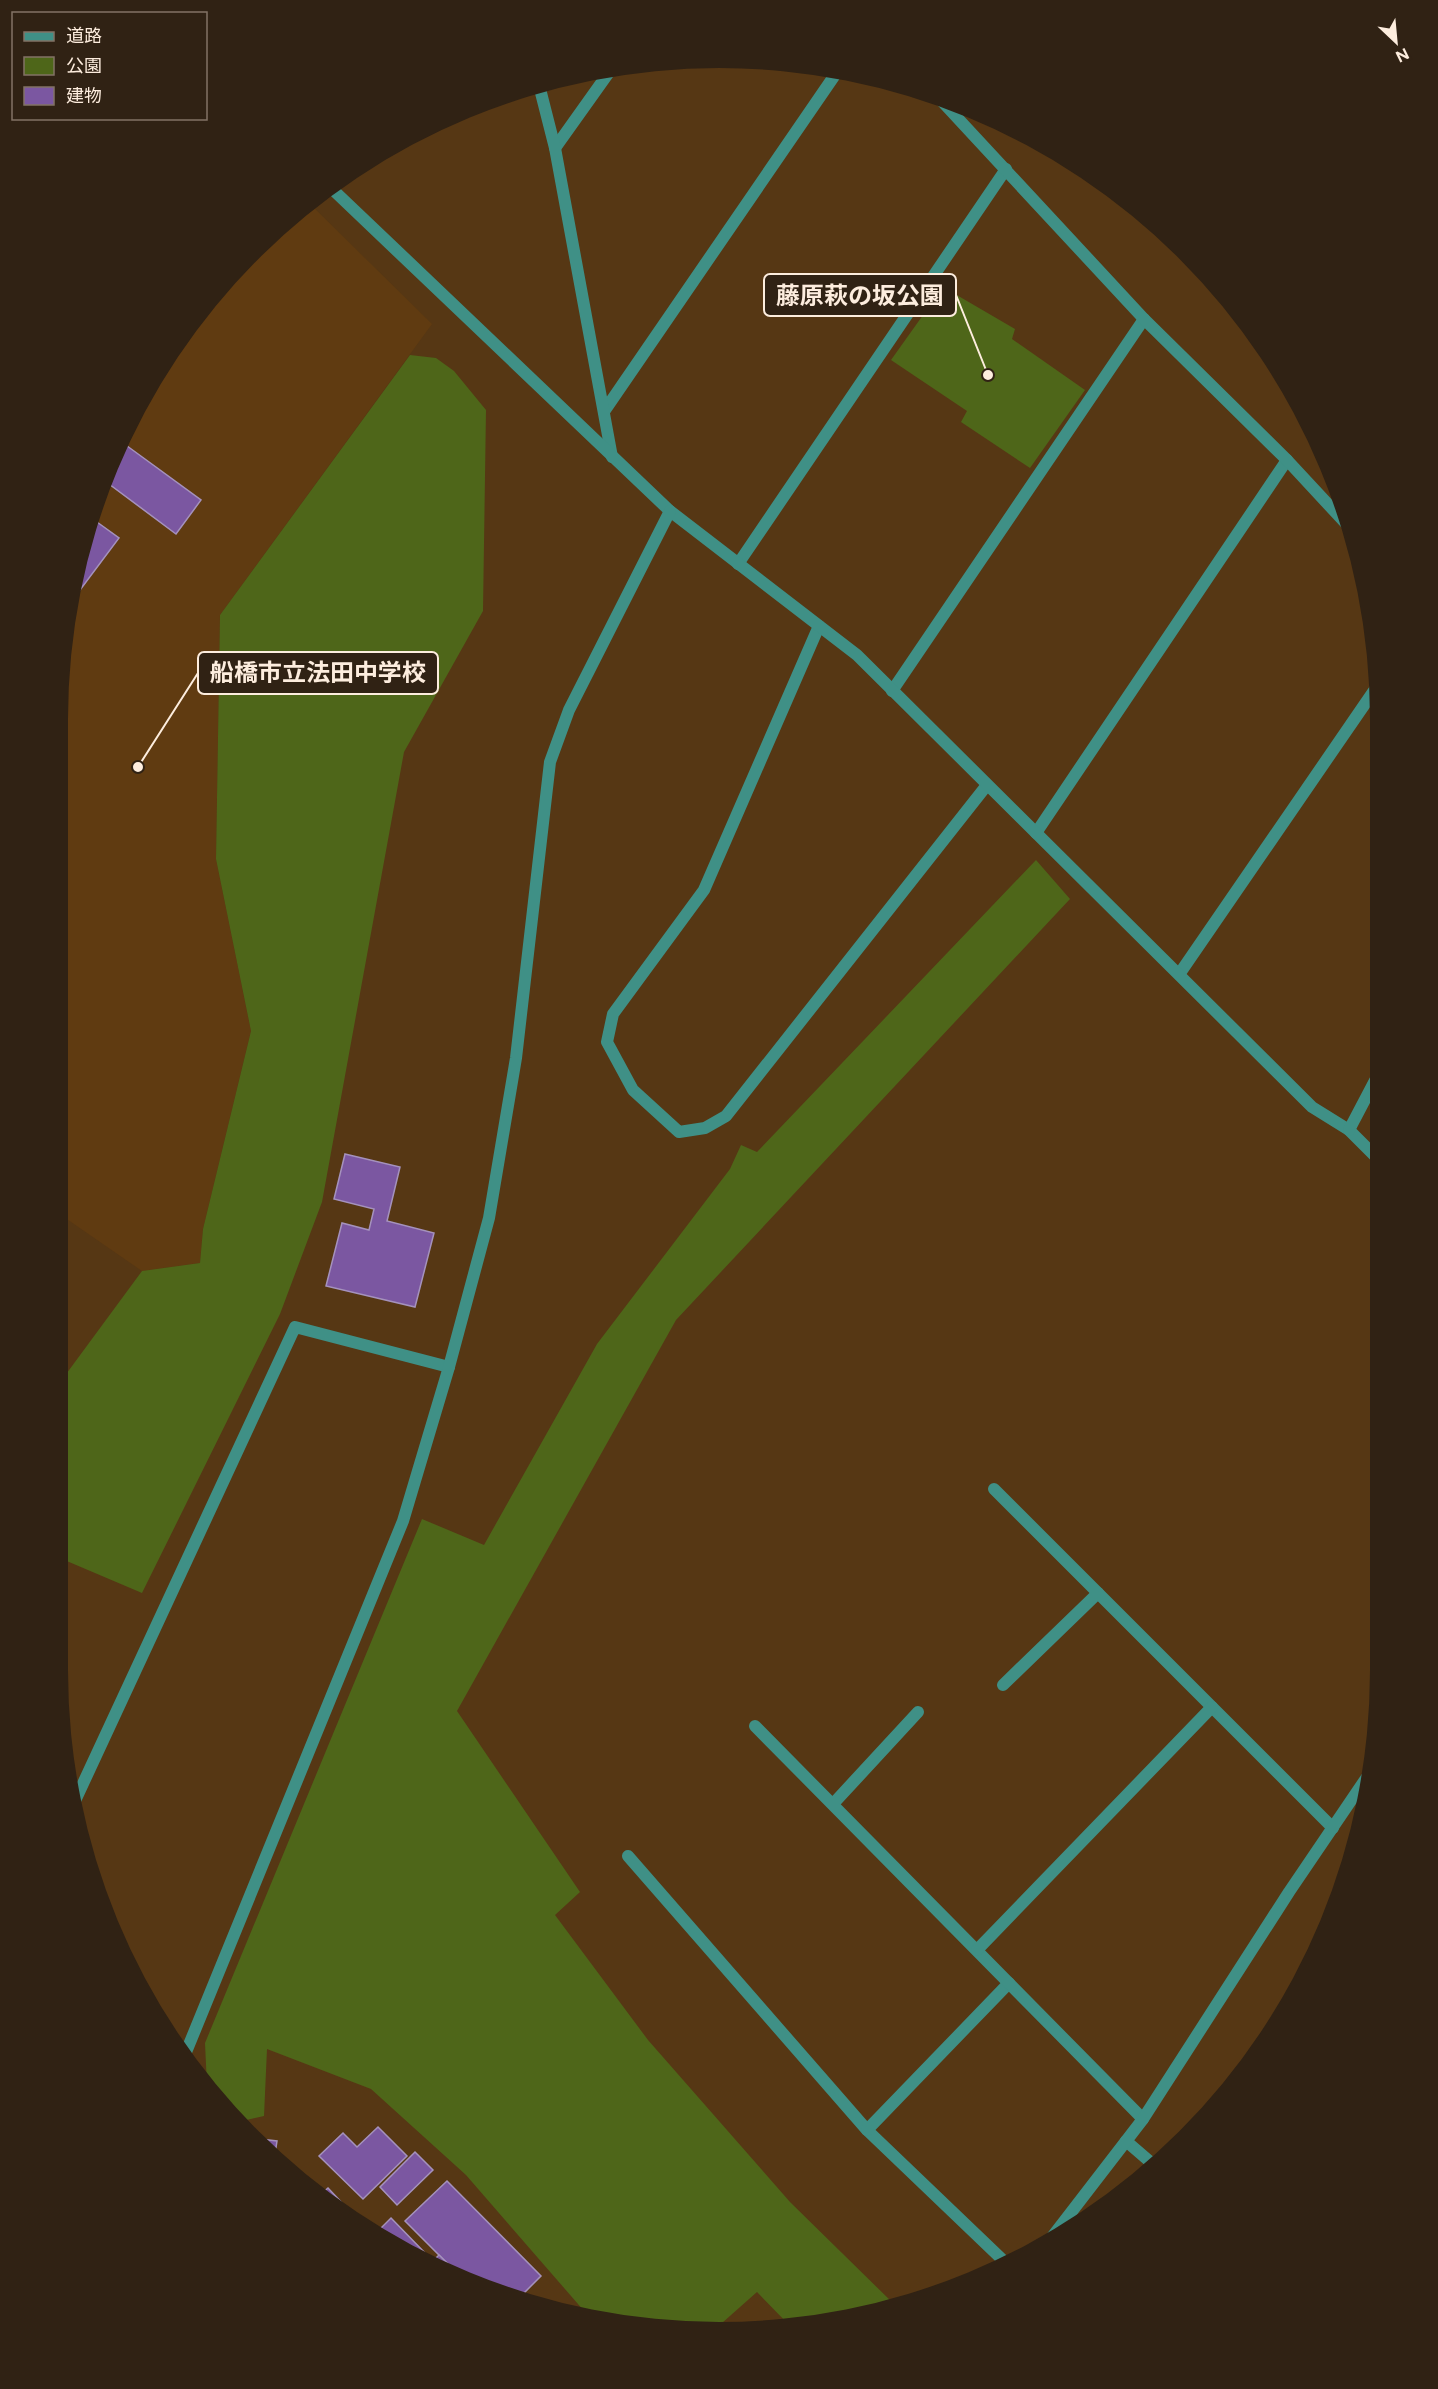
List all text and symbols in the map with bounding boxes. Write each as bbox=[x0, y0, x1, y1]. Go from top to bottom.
legend bbox=[12, 12, 207, 120]
north arrow bbox=[1366, 12, 1426, 72]
text: 道路 bbox=[66, 25, 102, 47]
text: N bbox=[1393, 44, 1412, 66]
text: 公園 bbox=[66, 55, 102, 77]
text: 建物 bbox=[66, 85, 102, 107]
callout: 藤原萩の坂公園 bbox=[764, 274, 956, 316]
text: 藤原萩の坂公園 bbox=[776, 281, 944, 310]
callout: 船橋市立法田中学校 bbox=[198, 652, 438, 694]
text: 船橋市立法田中学校 bbox=[210, 658, 426, 687]

